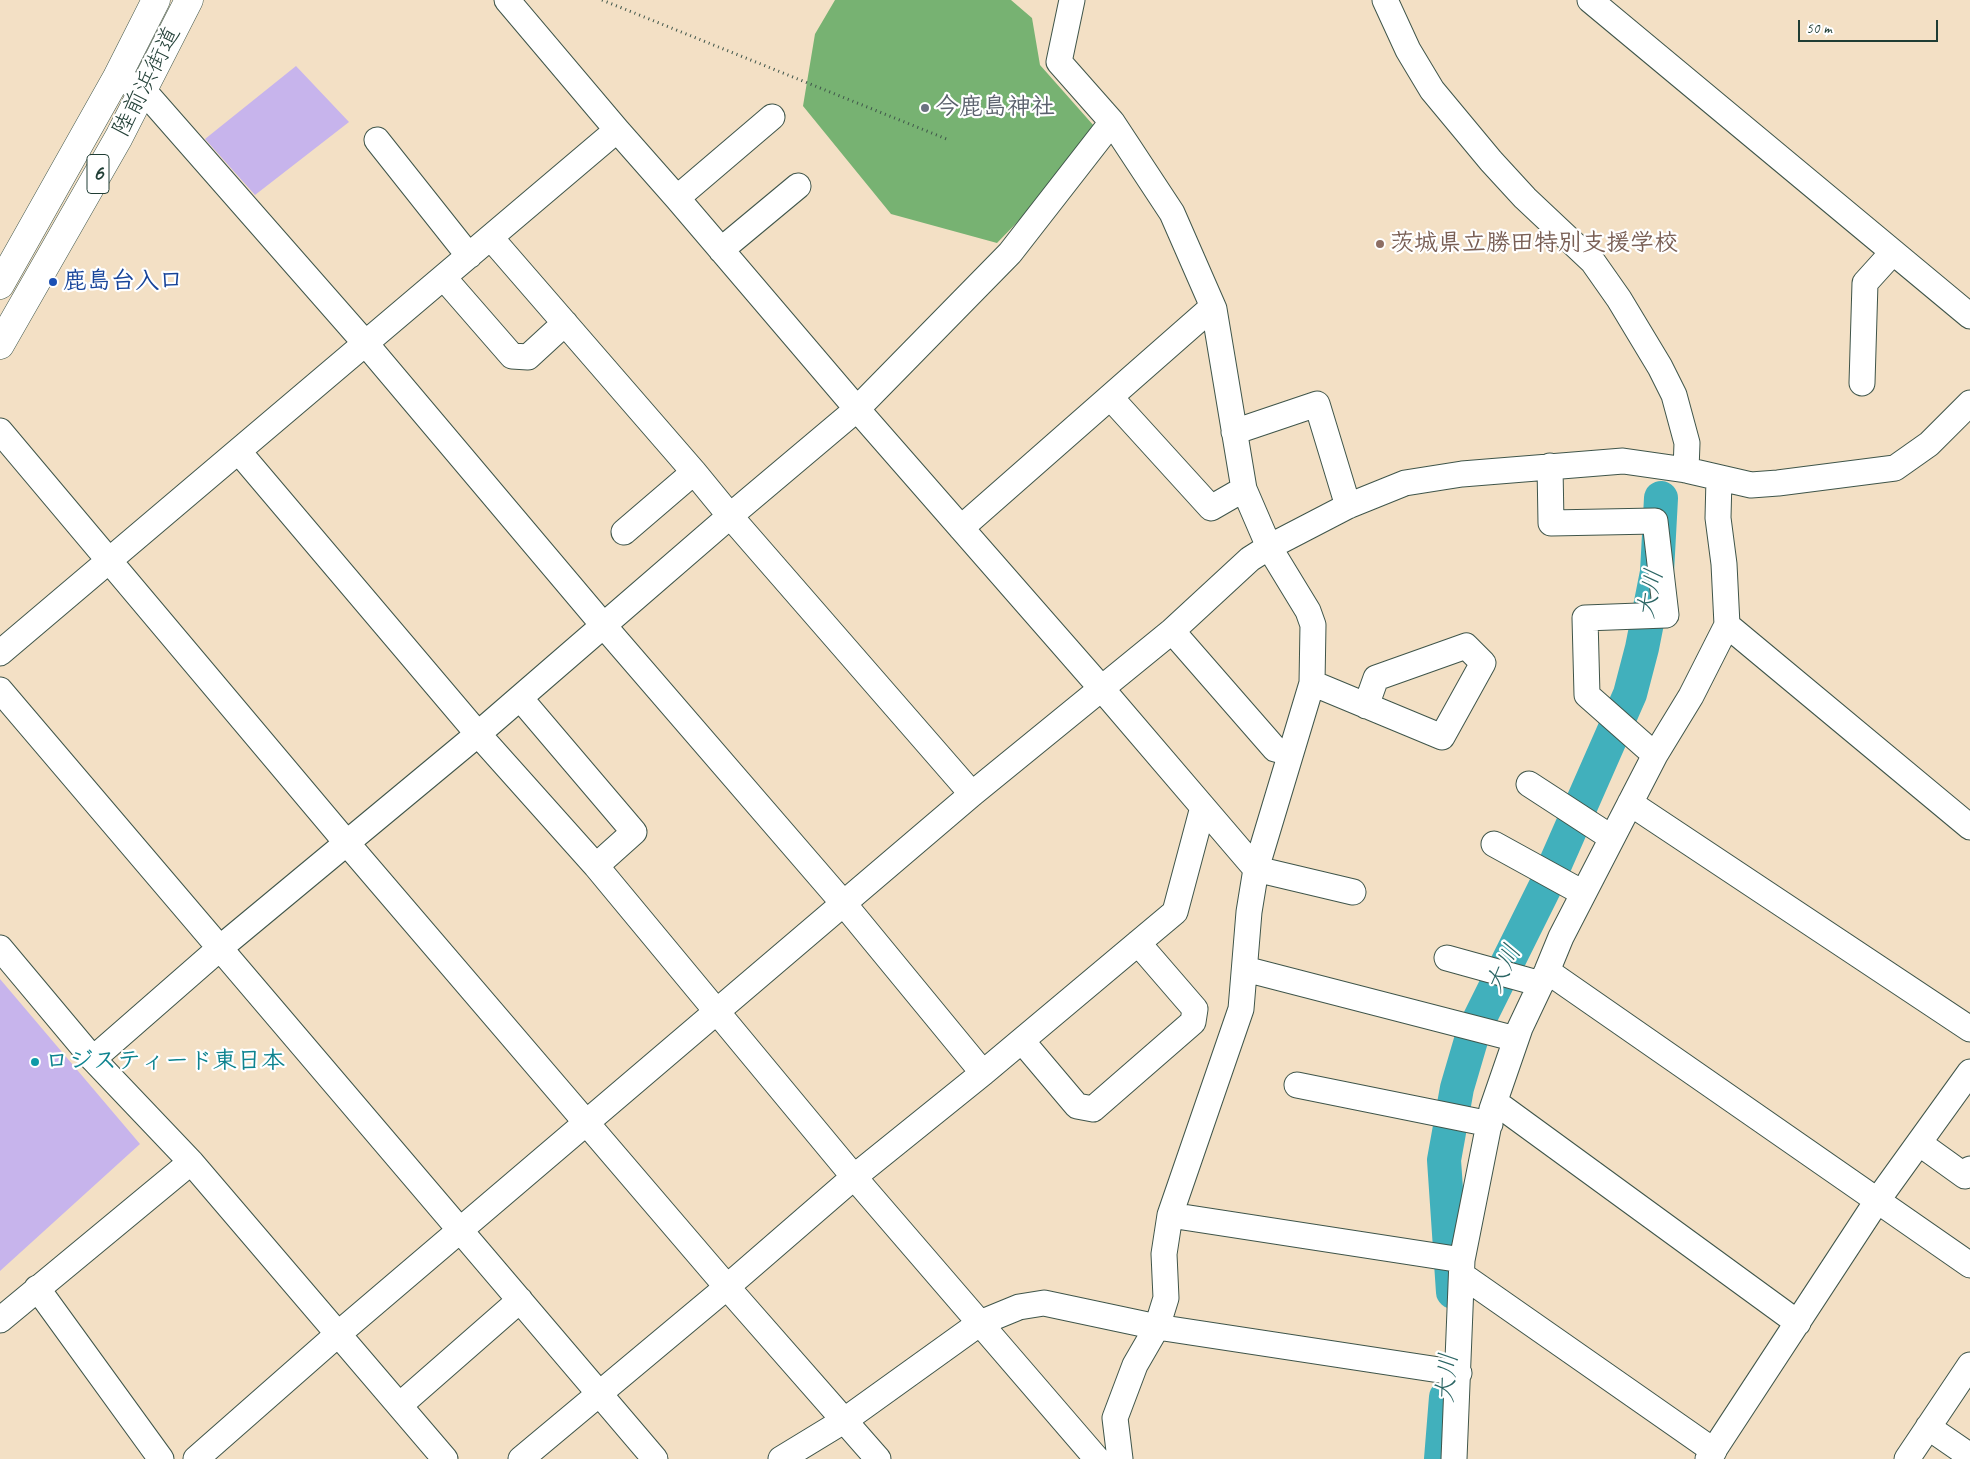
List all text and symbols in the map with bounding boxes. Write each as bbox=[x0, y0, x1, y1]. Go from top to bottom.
scale bar bbox=[1800, 10, 1940, 42]
text: 50 m bbox=[1806, 19, 1832, 38]
street label: 陸前浜街道 bbox=[107, 22, 187, 142]
place label: 今鹿島神社 bbox=[935, 94, 1055, 122]
marker: 今鹿島神社 bbox=[919, 102, 931, 114]
road number: 6 bbox=[87, 154, 109, 193]
place label: 茨城県立勝田特別支援学校 bbox=[1390, 230, 1678, 258]
marker: 茨城県立勝田特別支援学校 bbox=[1374, 238, 1386, 250]
place label: 鹿島台入口 bbox=[63, 268, 183, 296]
marker: 鹿島台入口 bbox=[47, 276, 59, 288]
water label: 大川 bbox=[1632, 567, 1670, 621]
water label: 大川 bbox=[1480, 940, 1528, 998]
place label: ロジスティード東日本 bbox=[45, 1048, 285, 1076]
marker: ロジスティード東日本 bbox=[29, 1056, 41, 1068]
water label: 大川 bbox=[1431, 1352, 1465, 1404]

